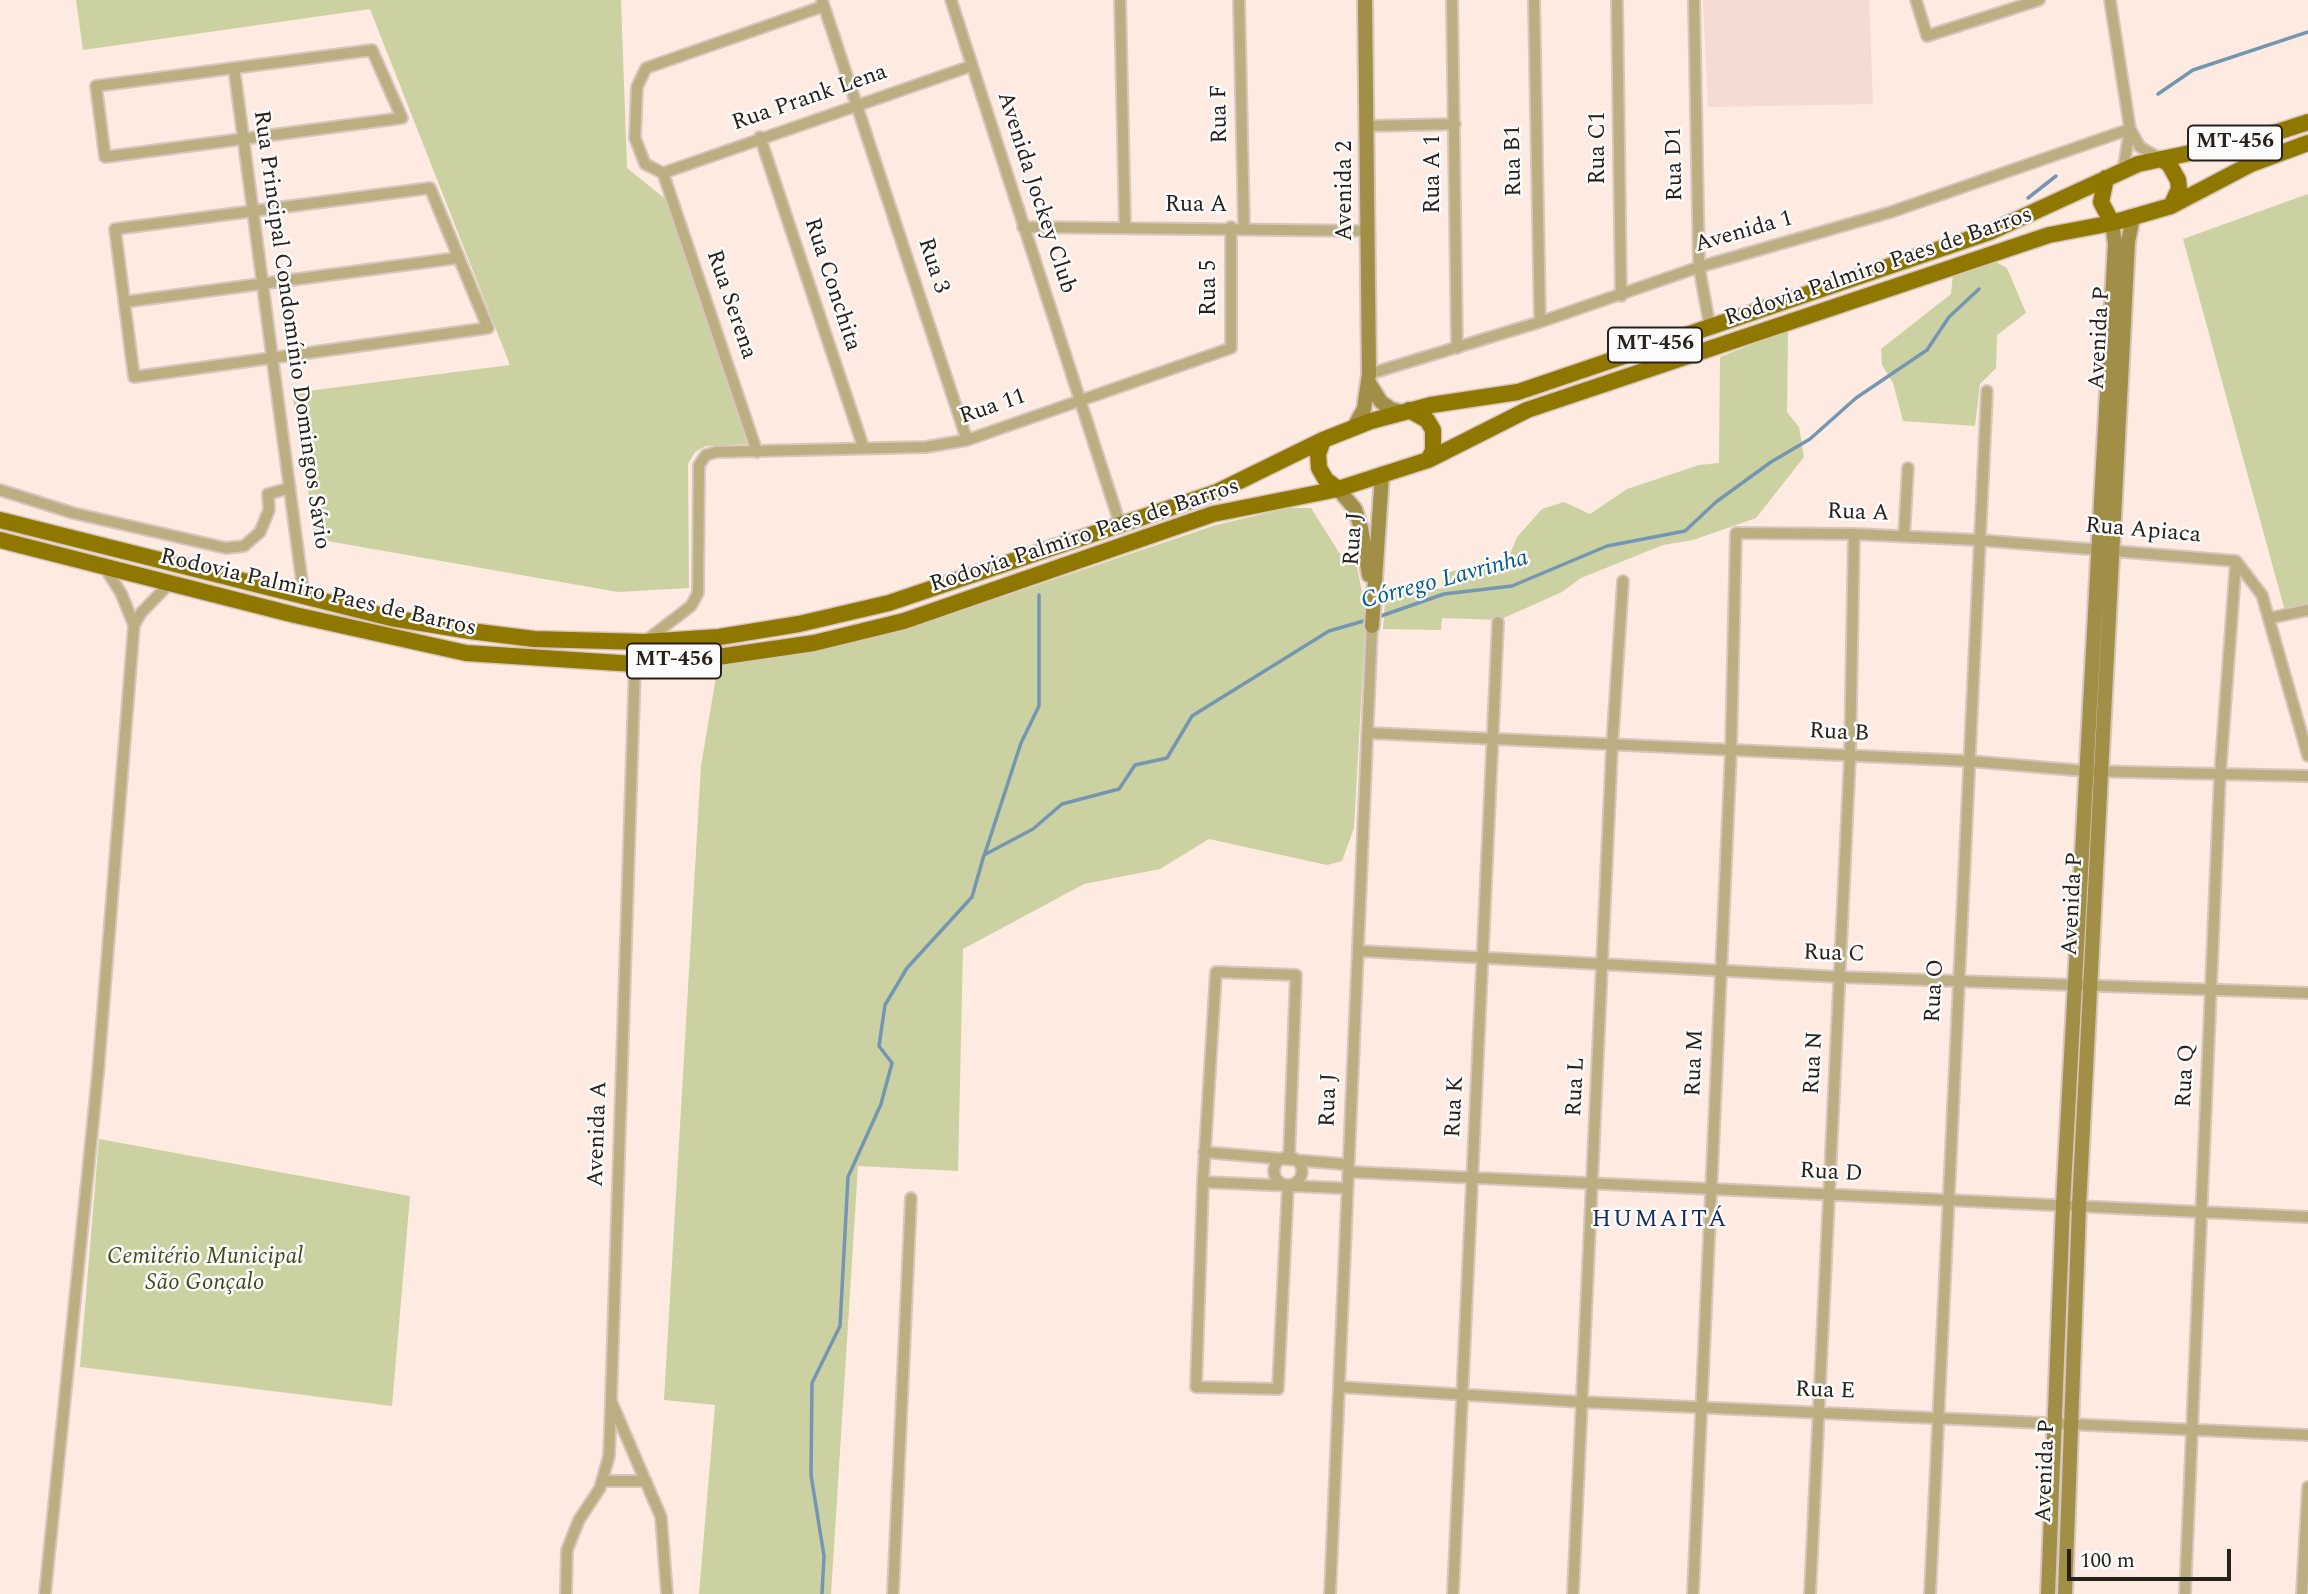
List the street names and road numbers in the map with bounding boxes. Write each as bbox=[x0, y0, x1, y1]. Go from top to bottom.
street label: Rua Prank Lena bbox=[729, 60, 891, 138]
street label: Rua F bbox=[1207, 84, 1235, 144]
street label: Avenida Jockey Club bbox=[989, 89, 1081, 297]
street label: Rua Principal Condomínio Domingos Sávio bbox=[246, 109, 334, 551]
street label: Rua C1 bbox=[1585, 111, 1613, 185]
street label: Rua B1 bbox=[1501, 125, 1529, 197]
road number: MT-456 bbox=[2188, 125, 2282, 160]
street label: Rua D1 bbox=[1662, 127, 1690, 201]
street label: Rua A 1 bbox=[1420, 134, 1448, 214]
street label: Avenida 2 bbox=[1332, 141, 1360, 241]
street label: Rua A bbox=[1165, 192, 1227, 220]
street label: Rodovia Palmiro Paes de Barros bbox=[1722, 202, 2036, 334]
street label: Avenida 1 bbox=[1692, 206, 1796, 260]
street label: Rua Conchita bbox=[796, 215, 866, 355]
street label: Rua 3 bbox=[910, 235, 954, 297]
street label: Rua Serena bbox=[698, 247, 762, 363]
street label: Rua 5 bbox=[1196, 260, 1224, 316]
street label: Avenida P bbox=[2085, 286, 2117, 390]
road number: MT-456 bbox=[1608, 328, 1702, 362]
street label: Rua 11 bbox=[956, 384, 1030, 432]
street label: Rodovia Palmiro Paes de Barros bbox=[927, 474, 1243, 600]
street label: Rua A bbox=[1826, 499, 1890, 529]
street label: Rua J bbox=[1339, 511, 1371, 567]
street label: Rua Apiaca bbox=[2084, 513, 2202, 551]
street label: Rodovia Palmiro Paes de Barros bbox=[157, 544, 479, 644]
road number: MT-456 bbox=[627, 644, 721, 678]
street label: Rua B bbox=[1808, 719, 1870, 749]
street label: Avenida P bbox=[2058, 852, 2090, 956]
street label: Rua C bbox=[1803, 940, 1865, 970]
street label: Rua O bbox=[1921, 958, 1951, 1024]
street label: Rua M bbox=[1681, 1029, 1711, 1097]
street label: Rua N bbox=[1800, 1031, 1830, 1095]
street label: Rua Q bbox=[2172, 1043, 2202, 1109]
street label: Rua L bbox=[1562, 1056, 1592, 1118]
street label: Rua J bbox=[1315, 1072, 1345, 1128]
street label: Rua K bbox=[1441, 1076, 1471, 1138]
street label: Avenida A bbox=[583, 1081, 615, 1187]
street label: Rua D bbox=[1799, 1159, 1863, 1189]
street label: Rua E bbox=[1794, 1377, 1856, 1407]
street label: Avenida P bbox=[2031, 1419, 2063, 1523]

